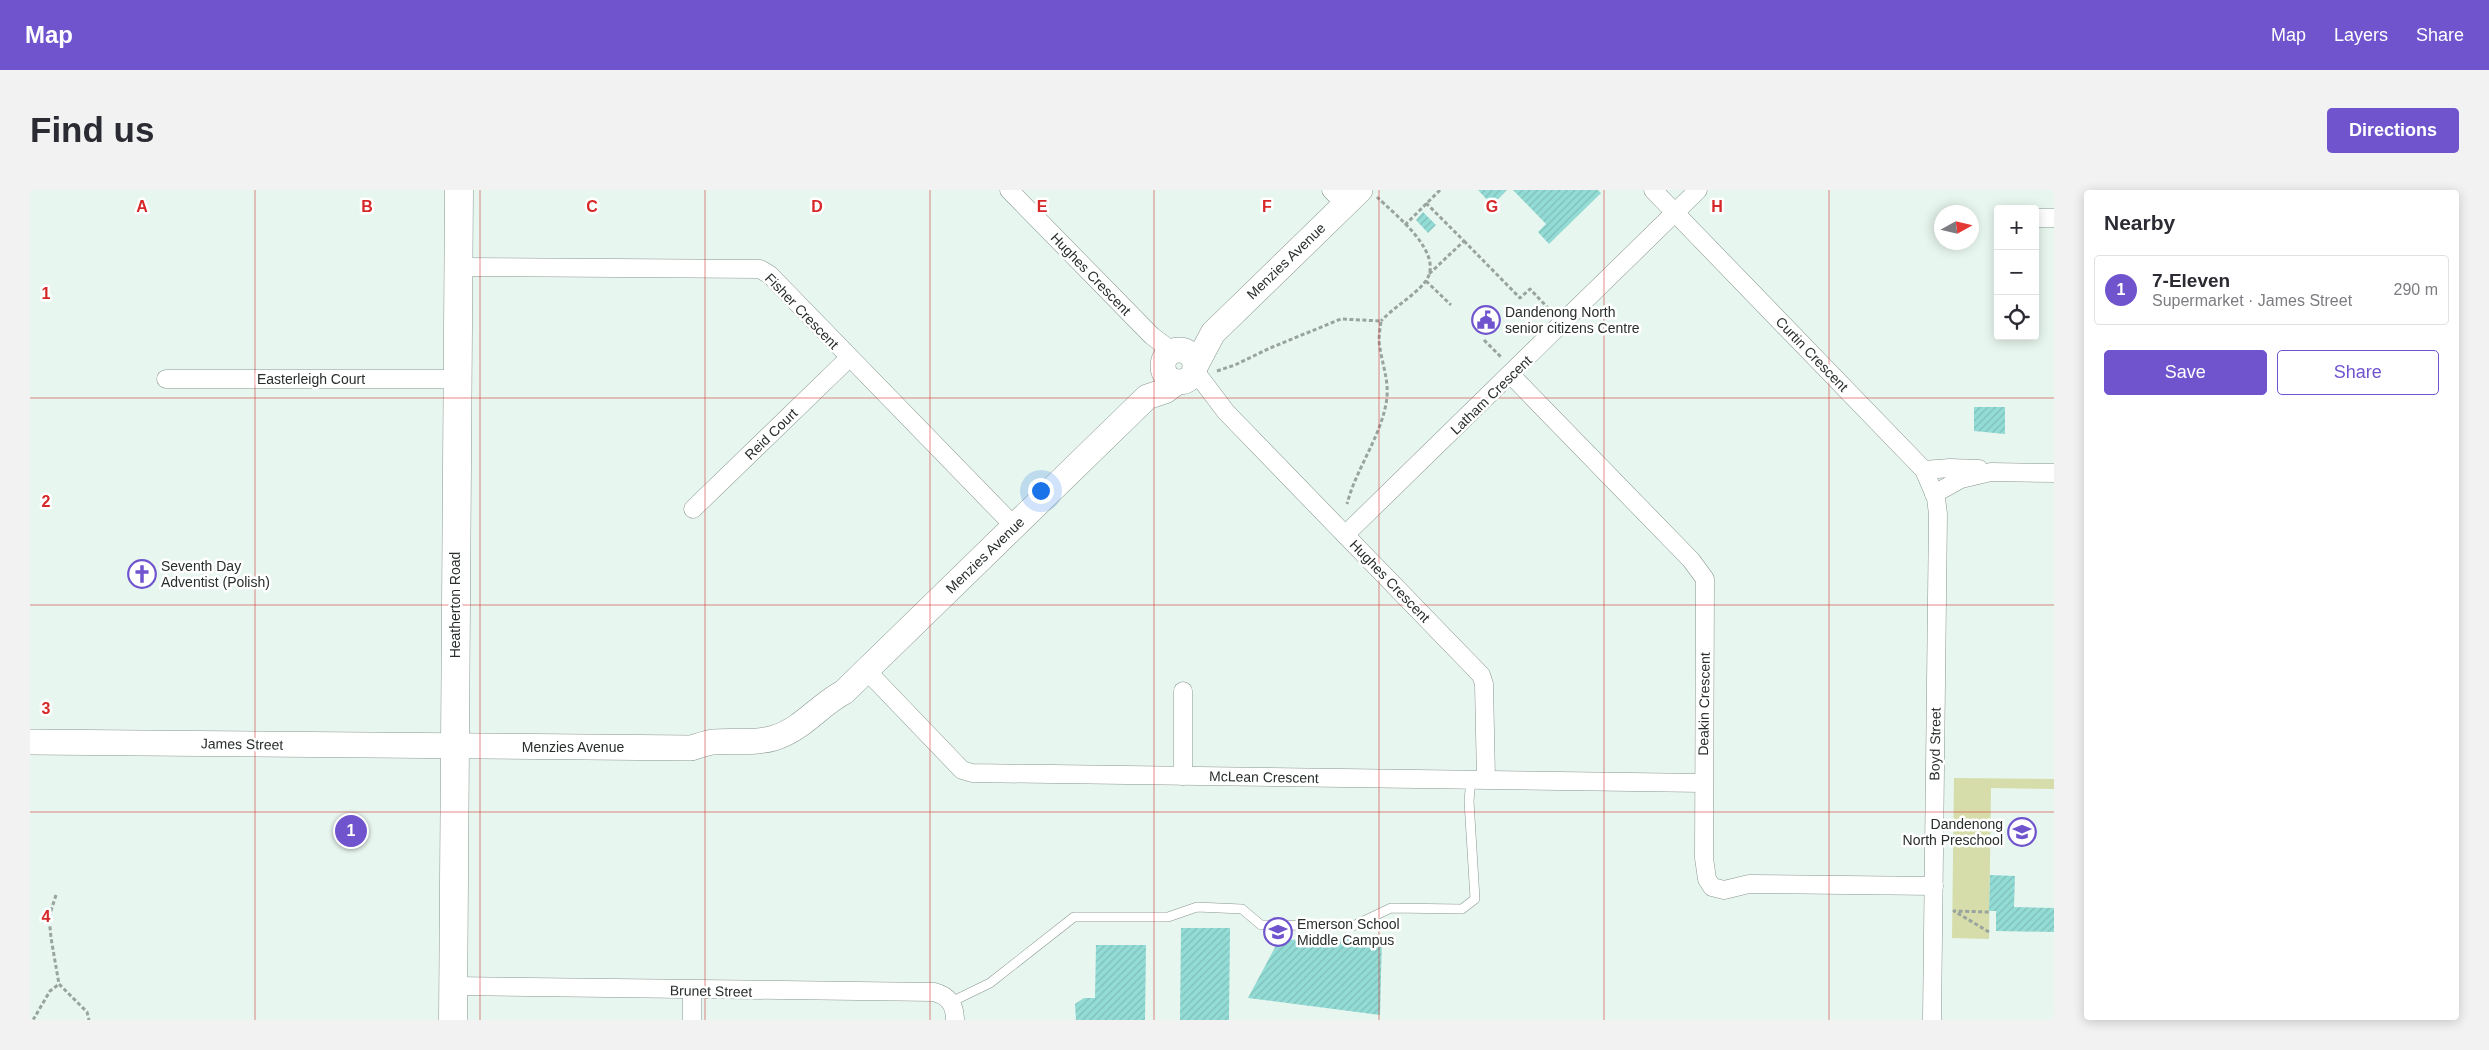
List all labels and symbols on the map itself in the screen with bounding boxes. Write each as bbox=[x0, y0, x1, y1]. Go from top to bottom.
text: A bbox=[136, 198, 148, 215]
text: B bbox=[361, 198, 373, 215]
text: C bbox=[586, 198, 598, 215]
text: D bbox=[811, 198, 823, 215]
text: E bbox=[1037, 198, 1048, 215]
text: F bbox=[1262, 198, 1272, 215]
text: G bbox=[1486, 198, 1498, 215]
text: H bbox=[1711, 198, 1723, 215]
north arrow bbox=[1934, 205, 1979, 250]
street label: Menzies Avenue bbox=[1244, 220, 1329, 302]
street label: Hughes Crescent bbox=[1048, 230, 1134, 319]
street label: Fisher Crescent bbox=[762, 270, 842, 352]
text: 1 bbox=[42, 285, 51, 302]
place label: Dandenong North senior citizens Centre bbox=[1505, 304, 1640, 336]
public building icon: Dandenong North senior citizens Centre bbox=[1471, 305, 1501, 335]
street label: Curtin Crescent bbox=[1772, 313, 1852, 395]
street label: Latham Crescent bbox=[1447, 352, 1535, 438]
street label: Easterleigh Court bbox=[257, 371, 365, 387]
street label: Reid Court bbox=[741, 405, 801, 463]
your location bbox=[1028, 478, 1054, 504]
text: 2 bbox=[42, 493, 51, 510]
street label: Menzies Avenue bbox=[943, 514, 1028, 596]
street label: Hughes Crescent bbox=[1347, 537, 1433, 626]
street label: Heatherton Road bbox=[447, 552, 463, 658]
place label: Seventh Day Adventist (Polish) bbox=[161, 558, 270, 590]
church icon: Seventh Day Adventist (Polish) bbox=[127, 559, 157, 589]
street label: Deakin Crescent bbox=[1695, 652, 1713, 756]
text: 3 bbox=[42, 700, 51, 717]
street label: Boyd Street bbox=[1926, 707, 1944, 781]
street label: James Street bbox=[201, 735, 283, 753]
street label: Menzies Avenue bbox=[522, 739, 624, 755]
street label: McLean Crescent bbox=[1209, 768, 1319, 786]
pin: 1 bbox=[335, 812, 367, 850]
place label: Dandenong North Preschool bbox=[1903, 816, 2003, 848]
school or university icon: Dandenong North Preschool bbox=[2007, 817, 2037, 847]
text: 4 bbox=[42, 908, 51, 925]
place label: Emerson School Middle Campus bbox=[1297, 916, 1400, 948]
school or university icon: Emerson School Middle Campus bbox=[1263, 917, 1293, 947]
street label: Brunet Street bbox=[670, 982, 752, 1000]

